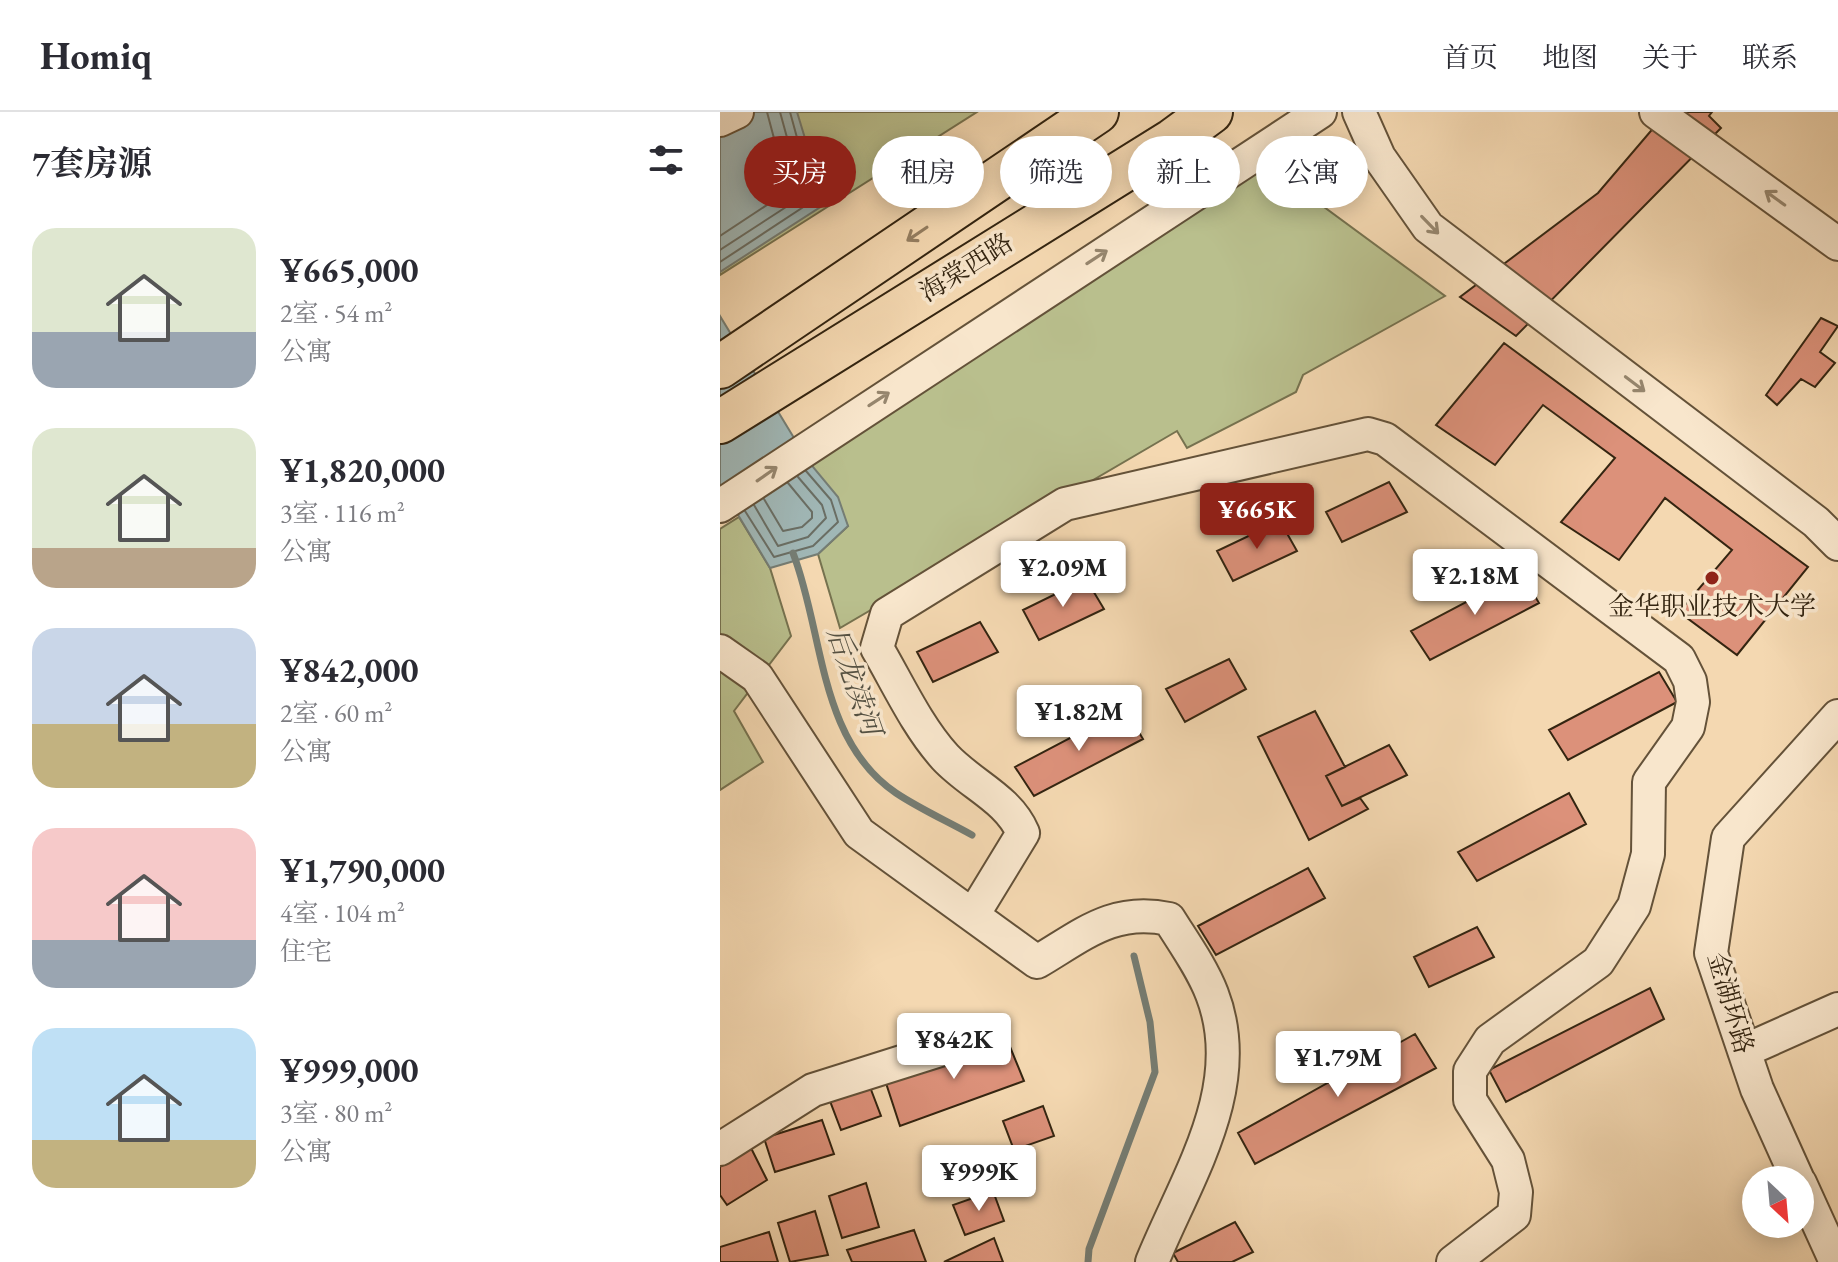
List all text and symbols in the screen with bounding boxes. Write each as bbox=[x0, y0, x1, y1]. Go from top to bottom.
text: Homiq bbox=[40, 31, 152, 80]
text: 首页 bbox=[1442, 39, 1498, 75]
text: 地图 bbox=[1542, 39, 1598, 75]
text: 关于 bbox=[1642, 39, 1698, 75]
text: 联系 bbox=[1742, 39, 1798, 75]
chip: 买房 bbox=[744, 136, 856, 208]
chip: 租房 bbox=[872, 136, 984, 208]
chip: 筛选 bbox=[1000, 136, 1112, 208]
chip: 新上 bbox=[1128, 136, 1240, 208]
chip: 公寓 bbox=[1256, 136, 1368, 208]
icon: filters bbox=[644, 138, 688, 182]
text: 7套房源 bbox=[32, 141, 152, 185]
one-way arrow bbox=[1765, 190, 1786, 207]
one-way arrow bbox=[1420, 215, 1439, 235]
street label: 海棠西路 bbox=[913, 225, 1019, 309]
one-way arrow bbox=[906, 226, 928, 243]
text: ¥665,000 bbox=[280, 248, 419, 292]
one-way arrow bbox=[1085, 249, 1107, 266]
icon: home bbox=[96, 260, 192, 356]
text: 2室 · 54 m² bbox=[280, 296, 392, 330]
text: 公寓 bbox=[280, 334, 332, 368]
one-way arrow bbox=[1624, 375, 1645, 392]
one-way arrow bbox=[867, 391, 890, 407]
text: ¥1,820,000 bbox=[280, 448, 445, 492]
icon: home bbox=[96, 460, 192, 556]
one-way arrow bbox=[755, 466, 777, 482]
pin: ¥665K bbox=[1201, 483, 1313, 551]
text: ¥665K bbox=[1218, 492, 1296, 526]
text: 3室 · 116 m² bbox=[280, 496, 405, 530]
text: 公寓 bbox=[280, 534, 332, 568]
pin: ¥2.09M bbox=[998, 541, 1128, 609]
pin: ¥2.18M bbox=[1410, 549, 1540, 617]
text: ¥2.09M bbox=[1019, 550, 1107, 584]
text: ¥2.18M bbox=[1431, 558, 1519, 592]
marker: 金华职业技术大学 bbox=[1703, 569, 1721, 587]
place label: 金华职业技术大学 bbox=[1608, 589, 1816, 623]
water label: 后龙渎河 bbox=[820, 622, 892, 745]
text: ¥842,000 bbox=[280, 648, 419, 692]
icon: home bbox=[96, 660, 192, 756]
pin: ¥1.82M bbox=[1014, 685, 1144, 753]
text: ¥1.82M bbox=[1035, 694, 1123, 728]
text: 2室 · 60 m² bbox=[280, 696, 392, 730]
text: 公寓 bbox=[280, 734, 332, 768]
text: ¥1,790,000 bbox=[280, 848, 445, 892]
icon: home bbox=[96, 860, 192, 956]
text: 4室 · 104 m² bbox=[280, 896, 405, 930]
text: 住宅 bbox=[280, 934, 332, 968]
street label: 金湖环路 bbox=[1700, 948, 1762, 1058]
pin: ¥842K bbox=[898, 1013, 1010, 1081]
text: ¥842K bbox=[915, 1022, 993, 1056]
pin: ¥1.79M bbox=[1273, 1031, 1403, 1099]
text: ¥1.79M bbox=[1294, 1040, 1382, 1074]
text: ¥999,000 bbox=[280, 1048, 419, 1092]
icon: home bbox=[96, 1060, 192, 1156]
text: 3室 · 80 m² bbox=[280, 1096, 392, 1130]
text: 公寓 bbox=[280, 1134, 332, 1168]
pin: ¥999K bbox=[923, 1145, 1035, 1213]
text: ¥999K bbox=[940, 1154, 1018, 1188]
north arrow bbox=[1742, 1166, 1814, 1238]
map controls bbox=[1742, 1166, 1814, 1238]

